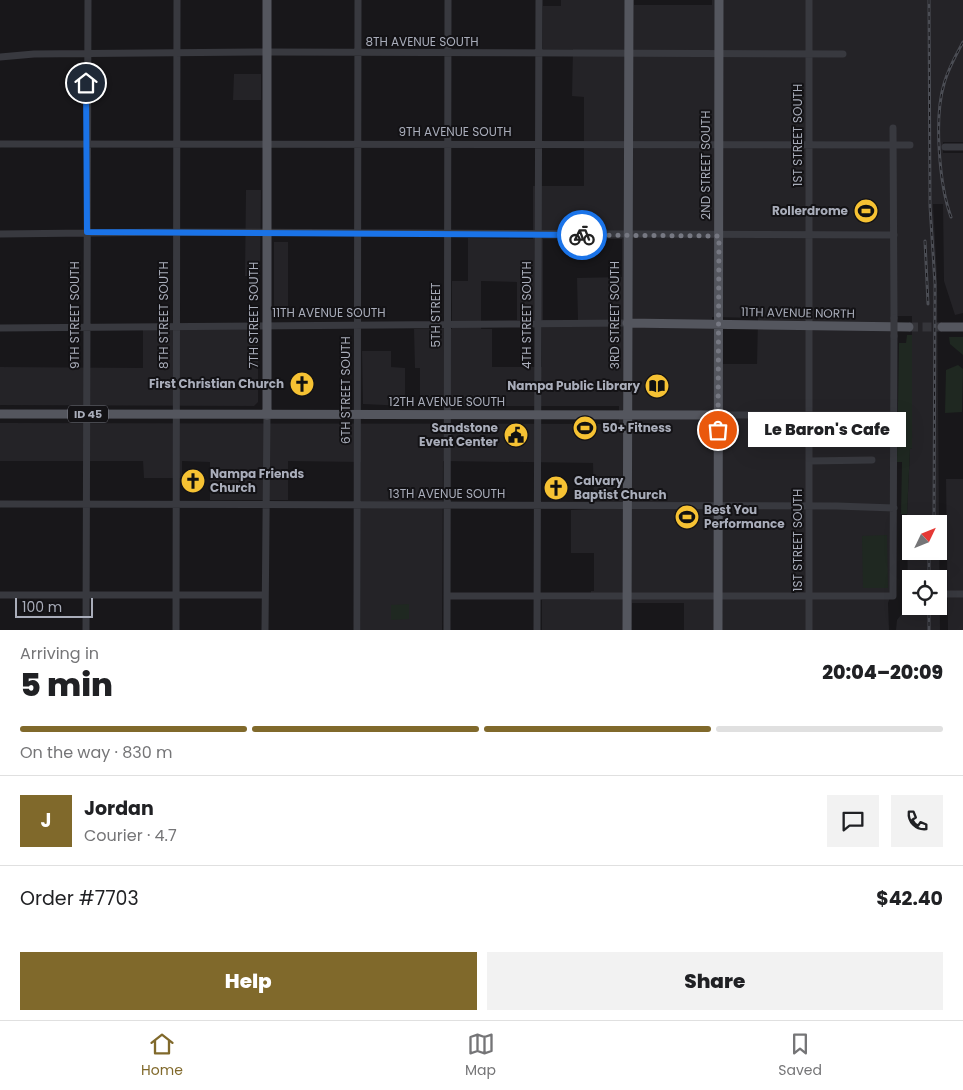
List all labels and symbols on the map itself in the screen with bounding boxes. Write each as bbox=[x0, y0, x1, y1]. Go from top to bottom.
street label: 8TH AVENUE SOUTH bbox=[365, 33, 479, 50]
pin bbox=[65, 62, 107, 104]
street label: 1ST STREET SOUTH bbox=[789, 84, 806, 186]
street label: 2ND STREET SOUTH bbox=[697, 110, 714, 220]
street label: 9TH AVENUE SOUTH bbox=[398, 123, 512, 140]
sports icon: Rollerdrome bbox=[853, 198, 879, 224]
place label: Rollerdrome bbox=[772, 202, 849, 219]
courier bbox=[557, 210, 607, 260]
street label: 9TH STREET SOUTH bbox=[66, 261, 83, 369]
street label: 8TH STREET SOUTH bbox=[155, 261, 172, 369]
street label: 4TH STREET SOUTH bbox=[518, 261, 535, 369]
street label: 3RD STREET SOUTH bbox=[606, 261, 623, 369]
street label: 7TH STREET SOUTH bbox=[245, 262, 262, 368]
street label: 5TH STREET bbox=[427, 282, 444, 348]
street label: 11TH AVENUE NORTH bbox=[741, 303, 855, 322]
street label: 11TH AVENUE SOUTH bbox=[272, 304, 386, 321]
street label: 6TH STREET SOUTH bbox=[337, 336, 354, 444]
church icon: First Christian Church bbox=[289, 371, 315, 397]
library icon: Nampa Public Library bbox=[644, 373, 670, 399]
place label: First Christian Church bbox=[149, 375, 284, 392]
place label: Nampa Public Library bbox=[507, 377, 640, 394]
street label: 12TH AVENUE SOUTH bbox=[389, 393, 505, 410]
road number: ID 45 bbox=[68, 406, 108, 422]
pin bbox=[697, 409, 739, 451]
callout: Le Baron's Cafe bbox=[748, 412, 906, 448]
sports icon: 50+ Fitness bbox=[572, 415, 598, 441]
place label: Sandstone Event Center bbox=[419, 419, 499, 450]
place label: 50+ Fitness bbox=[602, 419, 672, 436]
public building icon: Sandstone Event Center bbox=[503, 422, 529, 448]
place label: Nampa Friends Church bbox=[210, 465, 305, 496]
church icon: Nampa Friends Church bbox=[180, 468, 206, 494]
place label: Calvary Baptist Church bbox=[574, 472, 667, 503]
church icon: Calvary Baptist Church bbox=[543, 475, 569, 501]
street label: 13TH AVENUE SOUTH bbox=[389, 485, 505, 502]
street label: 1ST STREET SOUTH bbox=[789, 489, 806, 591]
place label: Best You Performance bbox=[704, 501, 785, 532]
sports icon: Best You Performance bbox=[674, 504, 700, 530]
north arrow bbox=[902, 515, 948, 560]
scale bar bbox=[15, 595, 92, 618]

